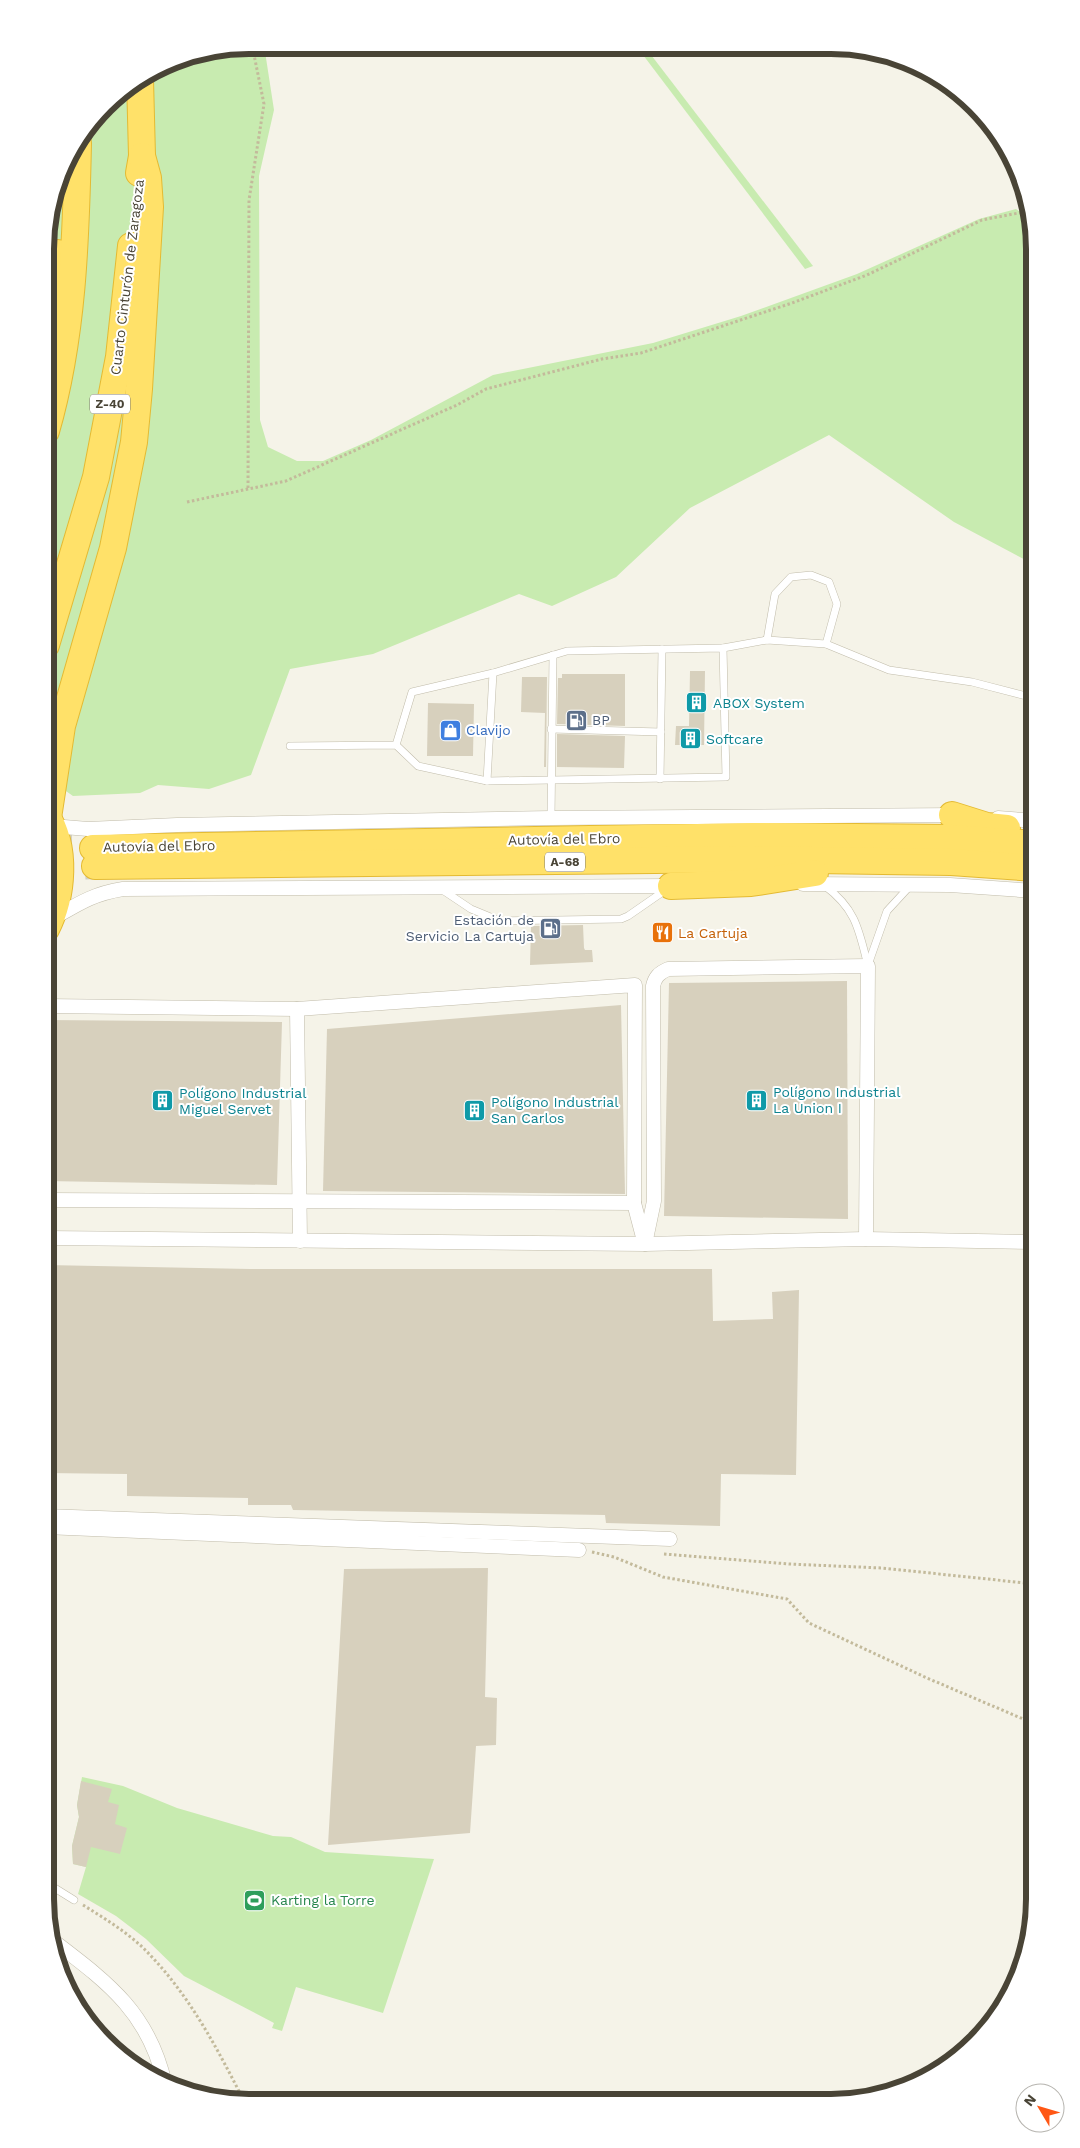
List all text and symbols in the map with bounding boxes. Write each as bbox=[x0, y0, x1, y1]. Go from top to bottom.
street label: Cuarto Cinturón de Zaragoza bbox=[107, 178, 147, 376]
road number: Z-40 bbox=[90, 394, 130, 414]
building icon: ABOX System bbox=[685, 691, 709, 715]
place label: ABOX System bbox=[713, 695, 805, 711]
fuel station icon: BP bbox=[564, 708, 588, 732]
place label: BP bbox=[592, 712, 610, 728]
shop icon: Clavijo bbox=[438, 718, 462, 742]
place label: Clavijo bbox=[466, 722, 511, 738]
building icon: Softcare bbox=[678, 727, 702, 751]
place label: Softcare bbox=[706, 731, 763, 747]
street label: Autovía del Ebro bbox=[508, 830, 620, 848]
street label: Autovía del Ebro bbox=[103, 837, 215, 855]
road number: A-68 bbox=[545, 852, 585, 872]
place label: Estación de Servicio La Cartuja bbox=[406, 912, 534, 944]
fuel station icon: Estación de Servicio La Cartuja bbox=[538, 916, 562, 940]
restaurant icon: La Cartuja bbox=[650, 921, 674, 945]
place label: La Cartuja bbox=[678, 925, 748, 941]
place label: Polígono Industrial La Union I bbox=[773, 1084, 901, 1116]
place label: Polígono Industrial Miguel Servet bbox=[179, 1085, 307, 1117]
building icon: Polígono Industrial La Union I bbox=[745, 1088, 769, 1112]
building icon: Polígono Industrial Miguel Servet bbox=[151, 1089, 175, 1113]
place label: Polígono Industrial San Carlos bbox=[491, 1094, 619, 1126]
building icon: Polígono Industrial San Carlos bbox=[463, 1098, 487, 1122]
sports icon: Karting la Torre bbox=[243, 1888, 267, 1912]
place label: Karting la Torre bbox=[271, 1892, 375, 1908]
north arrow bbox=[1015, 2083, 1065, 2133]
text: N bbox=[1020, 2091, 1039, 2109]

